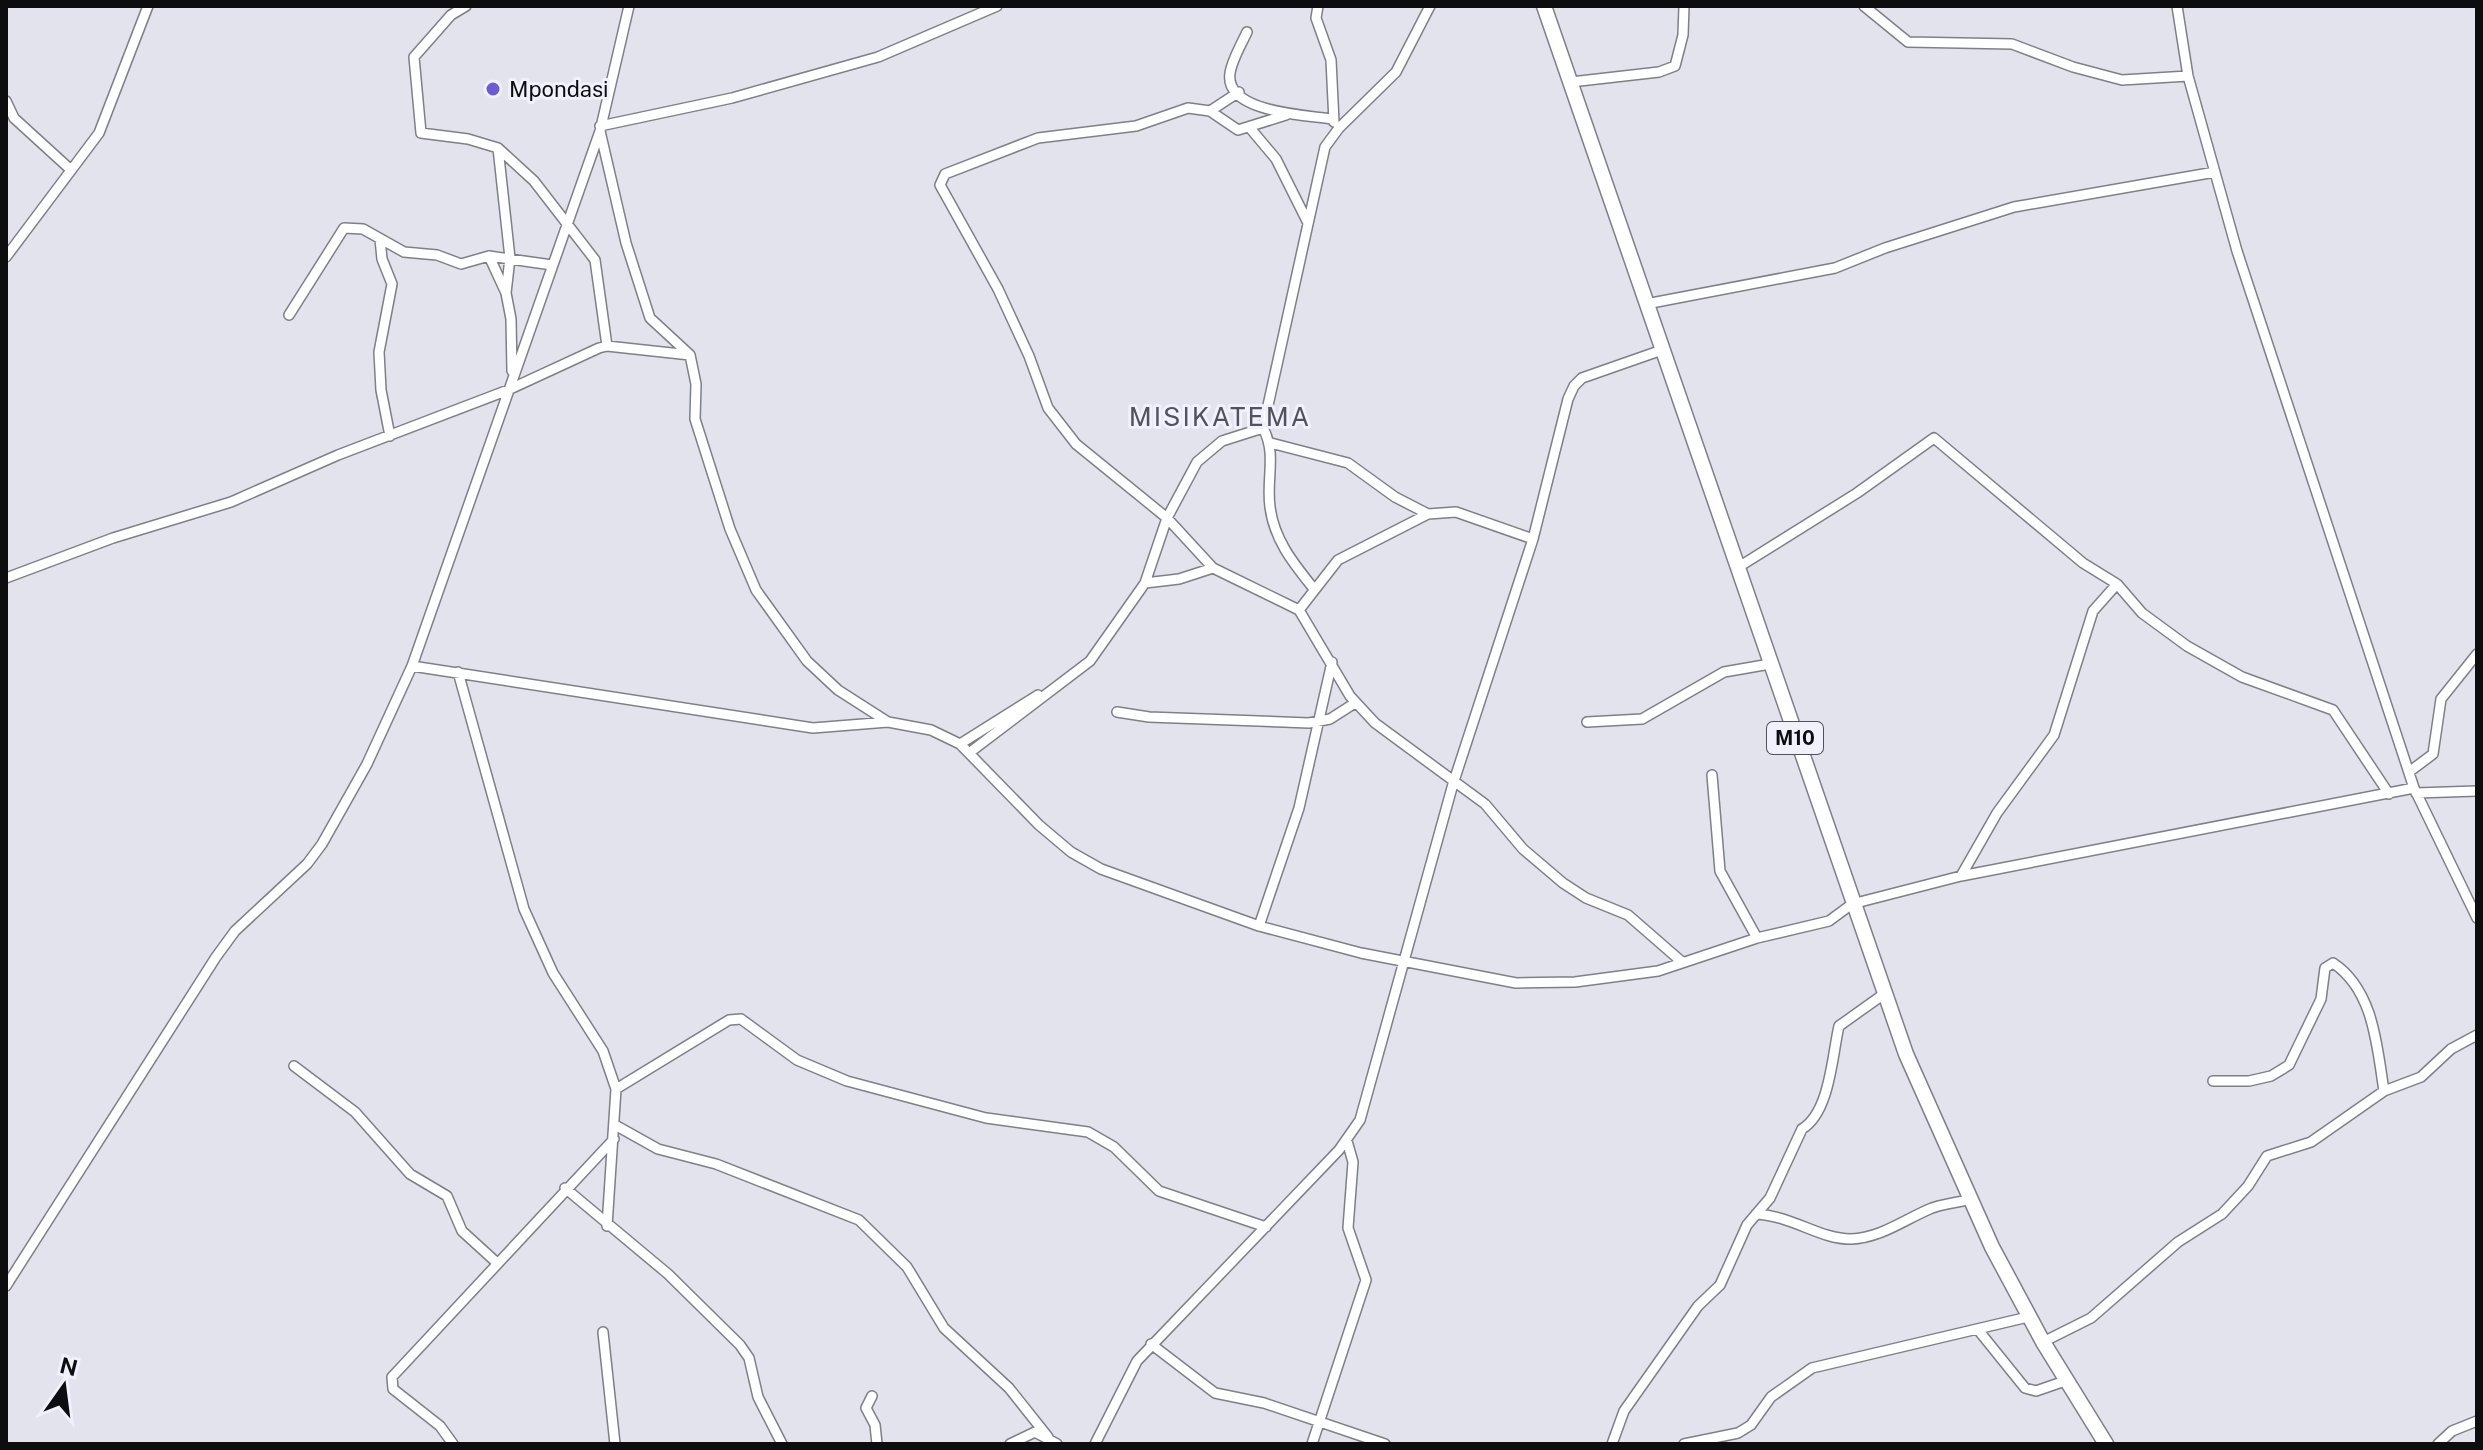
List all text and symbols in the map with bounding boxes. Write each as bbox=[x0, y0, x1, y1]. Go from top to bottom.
place label: Mpondasi bbox=[509, 76, 608, 102]
marker: Mpondasi bbox=[484, 80, 502, 98]
district label: MISIKATEMA bbox=[1129, 401, 1311, 432]
road number: M10 bbox=[1767, 722, 1823, 754]
north arrow bbox=[24, 1346, 104, 1426]
text: N bbox=[57, 1352, 80, 1381]

